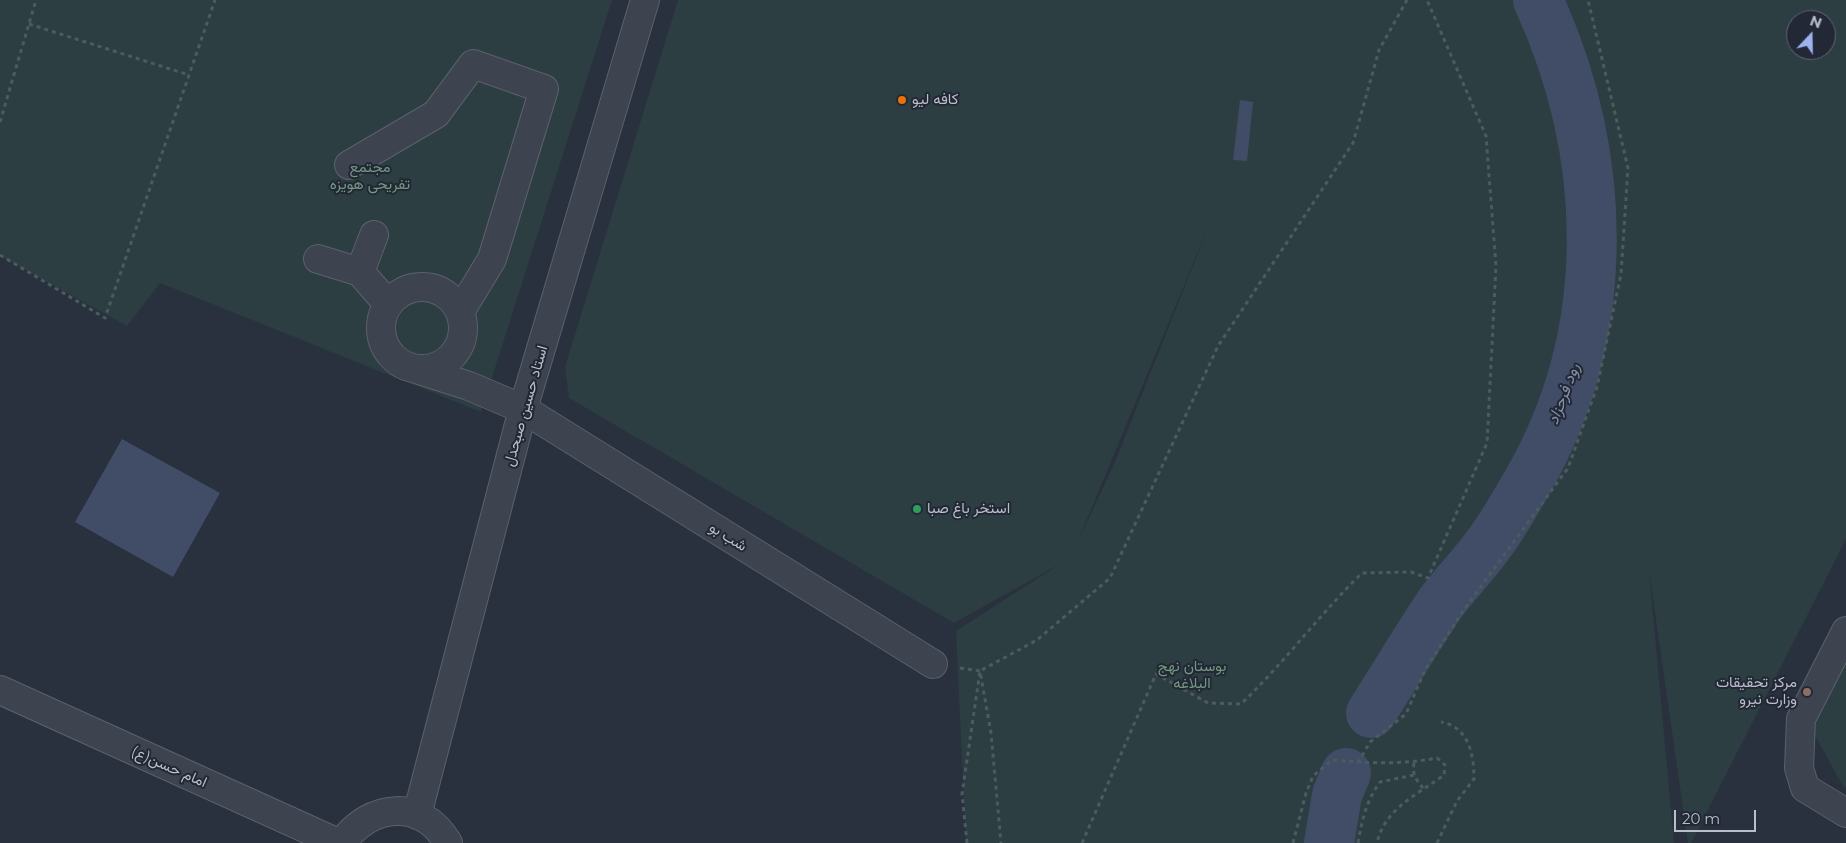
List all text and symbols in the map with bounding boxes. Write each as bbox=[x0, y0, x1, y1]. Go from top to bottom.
north arrow bbox=[1786, 10, 1836, 60]
text: N bbox=[1808, 12, 1825, 32]
place label: کافه لیو bbox=[912, 91, 958, 109]
marker: کافه لیو bbox=[896, 94, 908, 106]
park label: مجتمع تفریحی هویزه bbox=[330, 159, 410, 194]
street label: استاد حسین صبحدل bbox=[500, 343, 552, 469]
water label: رود فرحزاد bbox=[1544, 361, 1584, 427]
place label: استخر باغ صبا bbox=[927, 500, 1010, 518]
marker: استخر باغ صبا bbox=[911, 503, 923, 515]
street label: شب بو bbox=[706, 519, 750, 555]
park label: بوستان نهج البلاغه bbox=[1158, 658, 1226, 693]
place label: مرکز تحقیقات وزارت نیرو bbox=[1716, 674, 1797, 709]
marker: مرکز تحقیقات وزارت نیرو bbox=[1801, 686, 1813, 698]
street label: امام حسن(ع) bbox=[128, 742, 210, 792]
scale bar bbox=[1676, 800, 1758, 832]
text: 20 m bbox=[1682, 809, 1720, 828]

